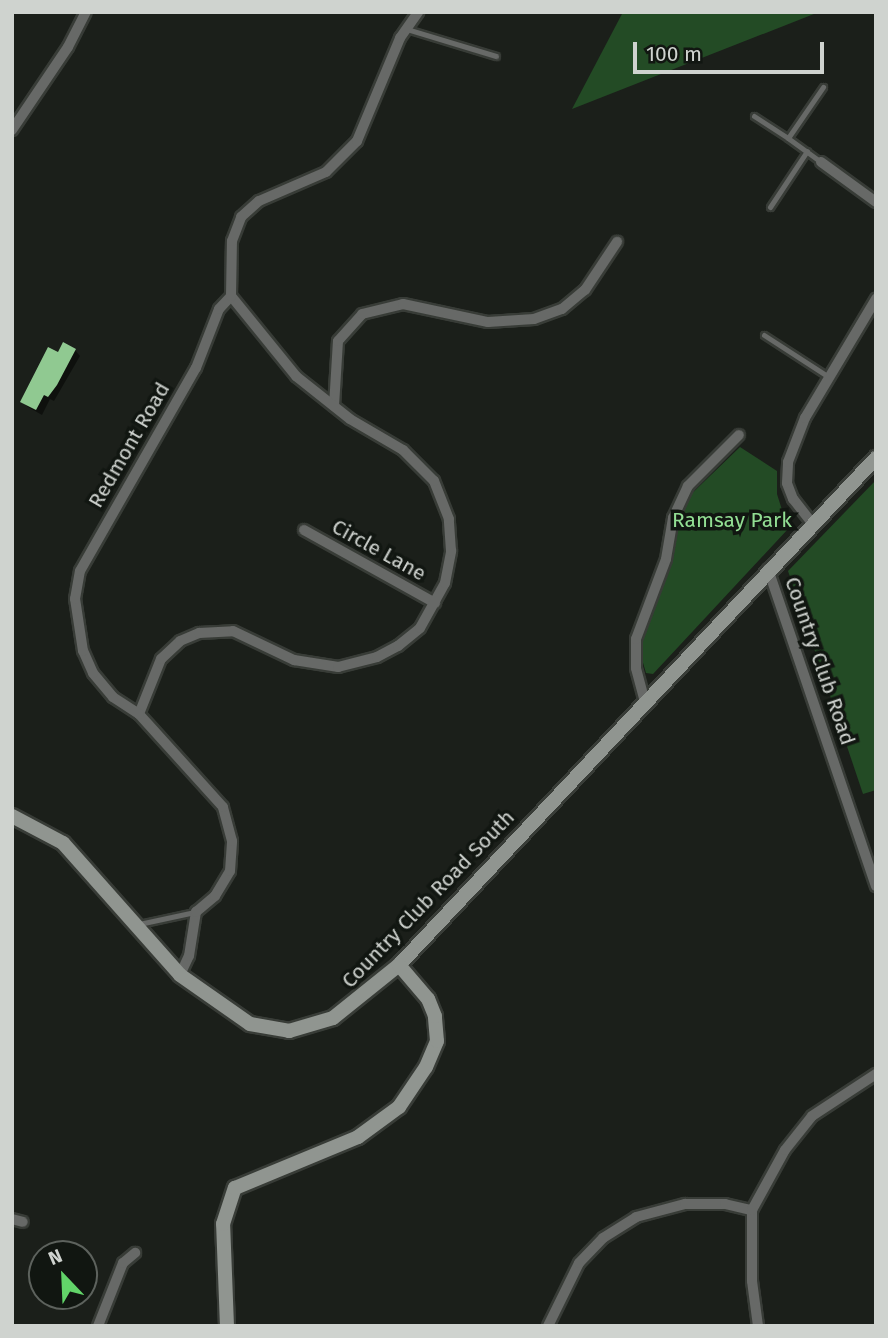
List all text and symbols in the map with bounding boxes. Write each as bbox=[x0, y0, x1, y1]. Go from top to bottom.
scale bar bbox=[636, 28, 827, 72]
text: 100 m bbox=[646, 41, 702, 67]
street label: Redmont Road bbox=[83, 378, 175, 512]
park label: Ramsay Park bbox=[672, 507, 792, 533]
street label: Circle Lane bbox=[328, 514, 430, 586]
street label: Country Club Road bbox=[779, 574, 861, 748]
street label: Country Club Road South bbox=[336, 805, 520, 993]
north arrow bbox=[28, 1240, 98, 1310]
text: N bbox=[45, 1244, 66, 1270]

